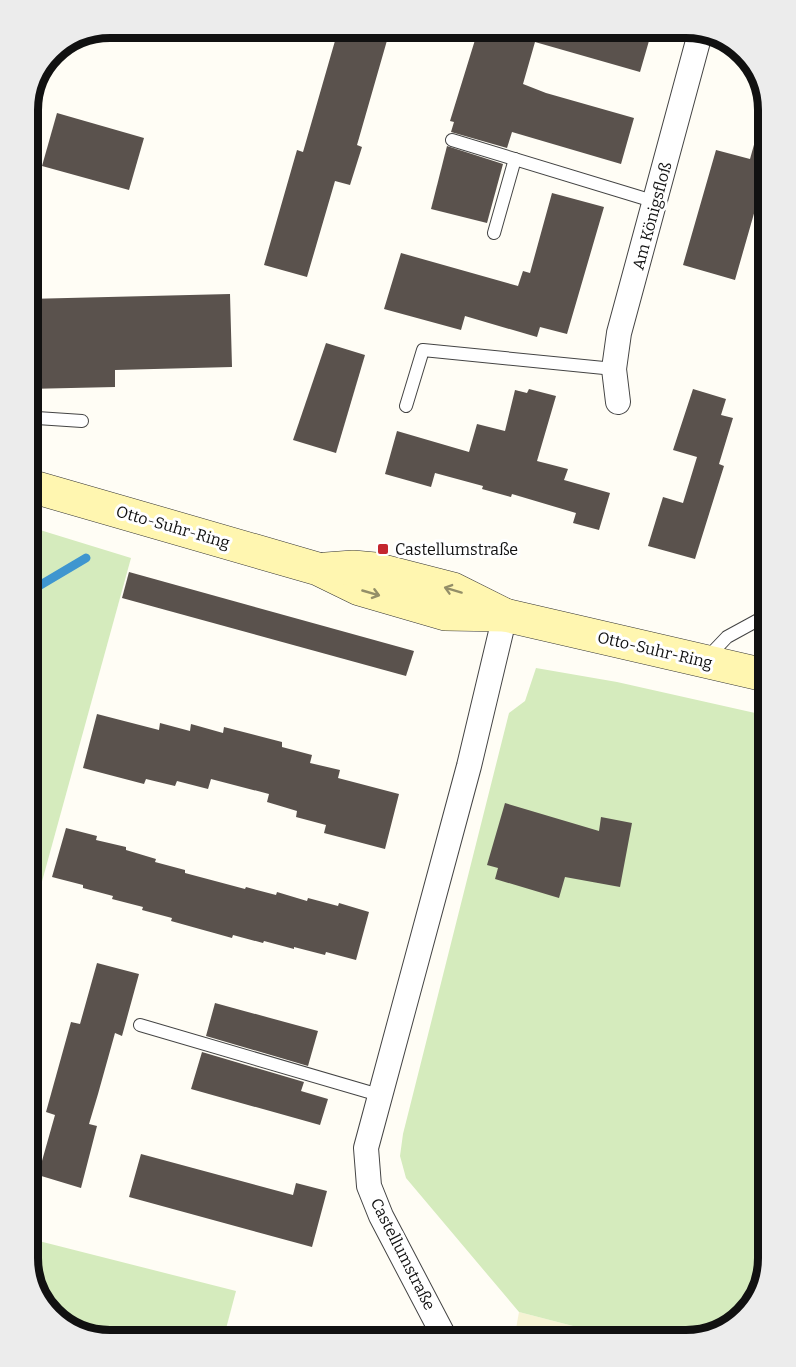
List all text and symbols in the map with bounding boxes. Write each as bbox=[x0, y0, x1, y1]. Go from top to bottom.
street label: Am Königsfloß bbox=[629, 160, 676, 272]
street label: Otto-Suhr-Ring bbox=[114, 502, 232, 552]
place label: Castellumstraße bbox=[395, 540, 518, 559]
marker: Castellumstraße bbox=[376, 542, 390, 556]
one-way arrow bbox=[444, 584, 463, 595]
one-way arrow bbox=[361, 588, 380, 599]
street label: Otto-Suhr-Ring bbox=[596, 628, 714, 672]
street label: Castellumstraße bbox=[367, 1195, 439, 1313]

